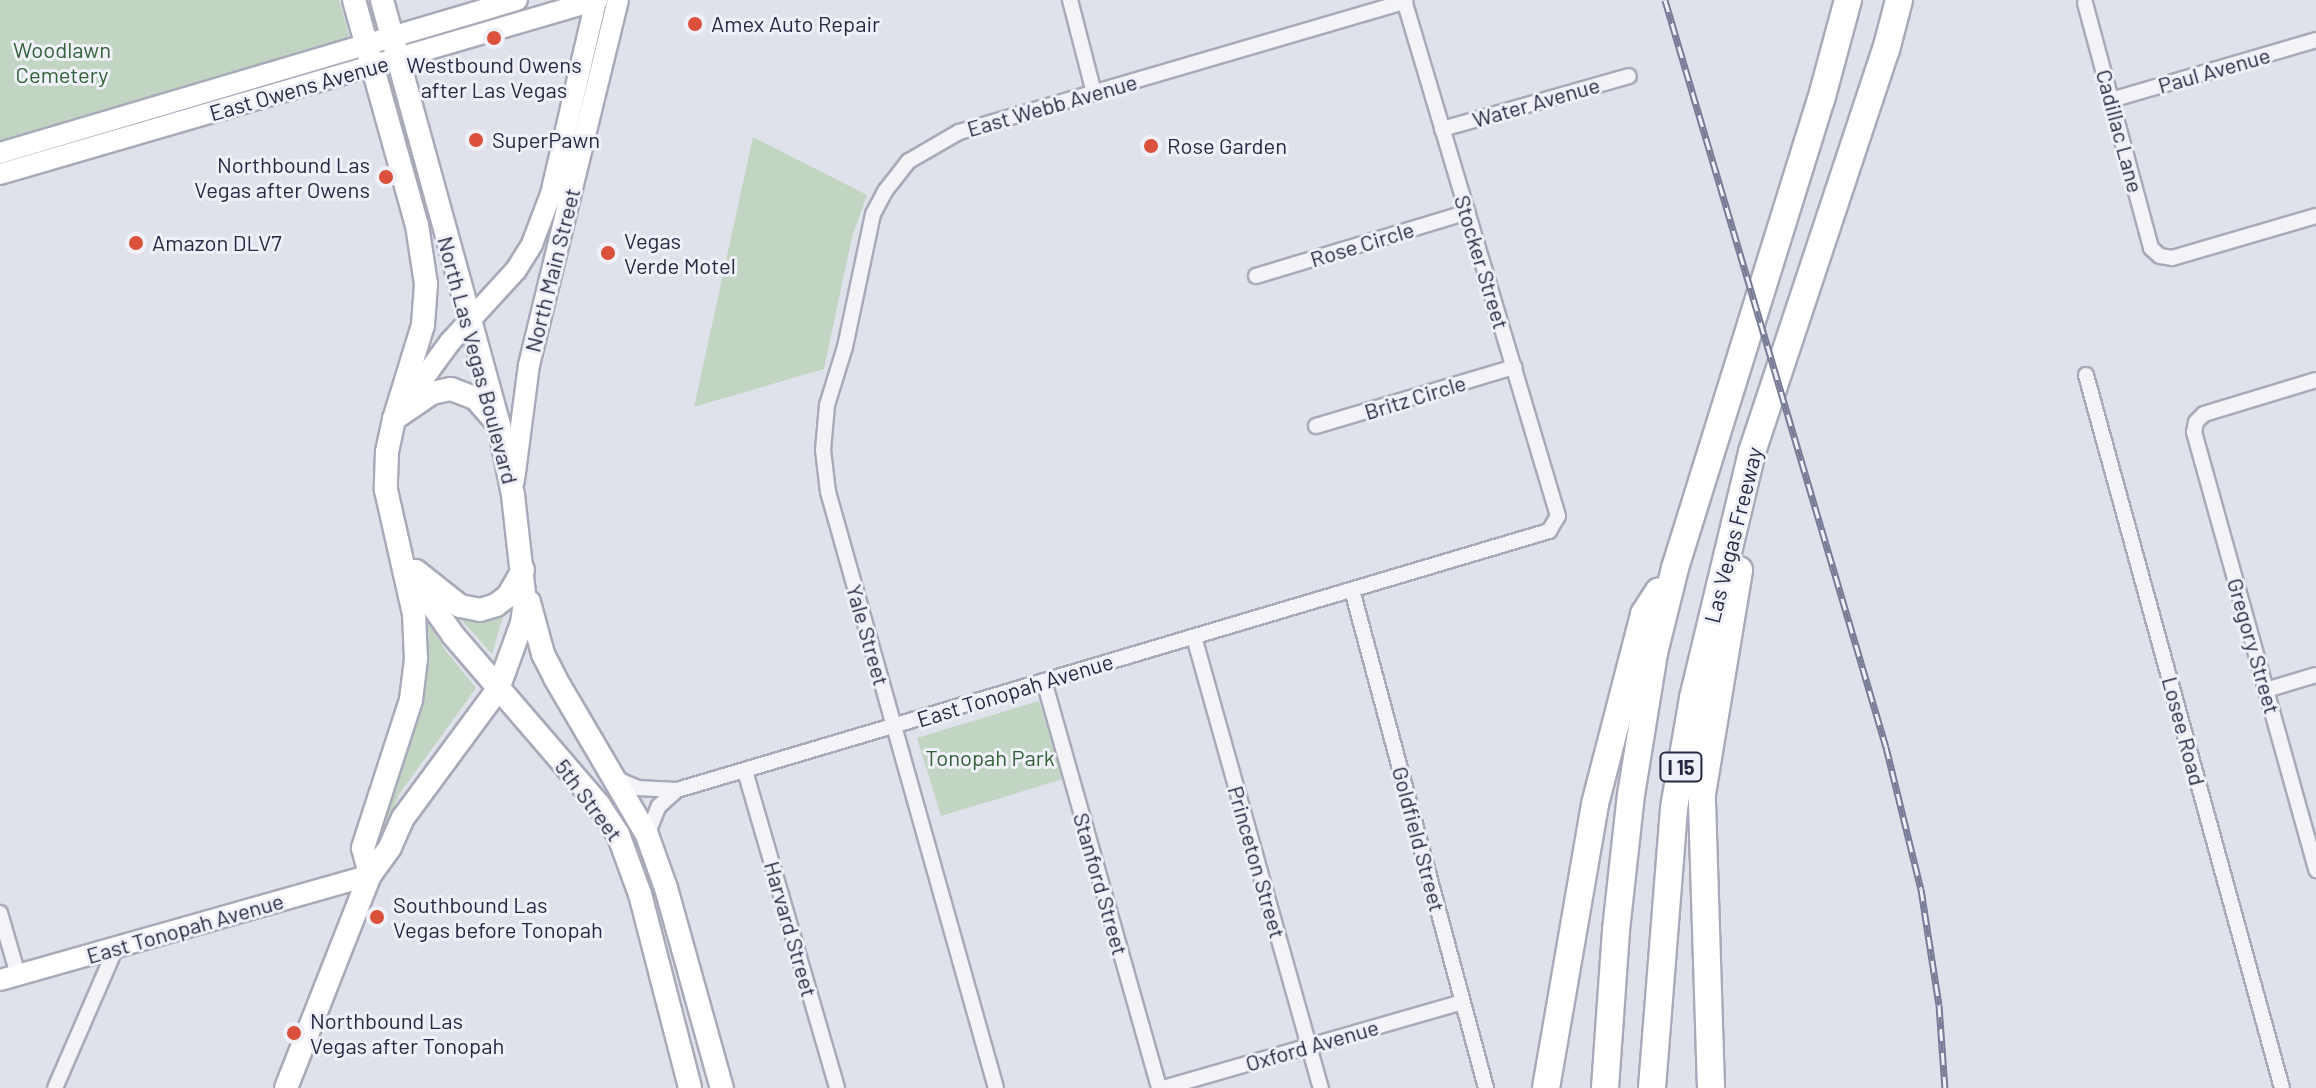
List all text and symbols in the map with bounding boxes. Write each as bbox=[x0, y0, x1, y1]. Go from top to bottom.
place label: Amex Auto Repair bbox=[711, 11, 880, 37]
marker: Amex Auto Repair bbox=[686, 15, 704, 33]
marker: Westbound Owens after Las Vegas bbox=[485, 29, 503, 47]
park label: Woodlawn Cemetery bbox=[13, 36, 111, 88]
street label: Paul Avenue bbox=[2155, 41, 2273, 99]
street label: East Owens Avenue bbox=[206, 50, 392, 126]
place label: Westbound Owens after Las Vegas bbox=[406, 51, 582, 102]
street label: Cadillac Lane bbox=[2091, 67, 2149, 195]
street label: East Webb Avenue bbox=[964, 68, 1140, 142]
street label: Water Avenue bbox=[1469, 71, 1603, 133]
place label: SuperPawn bbox=[492, 127, 600, 153]
marker: SuperPawn bbox=[467, 131, 485, 149]
place label: Rose Garden bbox=[1167, 133, 1287, 159]
marker: Rose Garden bbox=[1142, 137, 1160, 155]
place label: Northbound Las Vegas after Owens bbox=[194, 151, 370, 202]
marker: Northbound Las Vegas after Owens bbox=[377, 168, 395, 186]
street label: North Main Street bbox=[519, 185, 585, 355]
street label: Stocker Street bbox=[1449, 192, 1515, 332]
street label: Rose Circle bbox=[1307, 216, 1417, 272]
place label: Vegas Verde Motel bbox=[624, 227, 736, 278]
place label: Amazon DLV7 bbox=[152, 230, 282, 256]
street label: North Las Vegas Boulevard bbox=[432, 233, 524, 487]
marker: Amazon DLV7 bbox=[127, 234, 145, 252]
marker: Vegas Verde Motel bbox=[599, 244, 617, 262]
street label: Britz Circle bbox=[1361, 369, 1469, 425]
street label: Las Vegas Freeway bbox=[1698, 444, 1768, 626]
street label: Gregory Street bbox=[2222, 575, 2286, 717]
street label: Yale Street bbox=[841, 581, 895, 689]
street label: East Tonopah Avenue bbox=[914, 648, 1116, 732]
street label: Losee Road bbox=[2157, 674, 2211, 788]
park label: Tonopah Park bbox=[925, 745, 1055, 771]
road number: I 15 bbox=[1659, 751, 1703, 783]
street label: 5th Street bbox=[550, 754, 628, 846]
street label: Goldfield Street bbox=[1387, 764, 1451, 914]
street label: Princeton Street bbox=[1223, 783, 1291, 941]
street label: Stanford Street bbox=[1068, 810, 1134, 958]
street label: Harvard Street bbox=[759, 858, 823, 1000]
street label: East Tonopah Avenue bbox=[83, 887, 287, 969]
place label: Southbound Las Vegas before Tonopah bbox=[393, 891, 603, 942]
marker: Southbound Las Vegas before Tonopah bbox=[368, 908, 386, 926]
place label: Northbound Las Vegas after Tonopah bbox=[310, 1007, 504, 1058]
street label: Oxford Avenue bbox=[1242, 1013, 1382, 1077]
marker: Northbound Las Vegas after Tonopah bbox=[285, 1024, 303, 1042]

